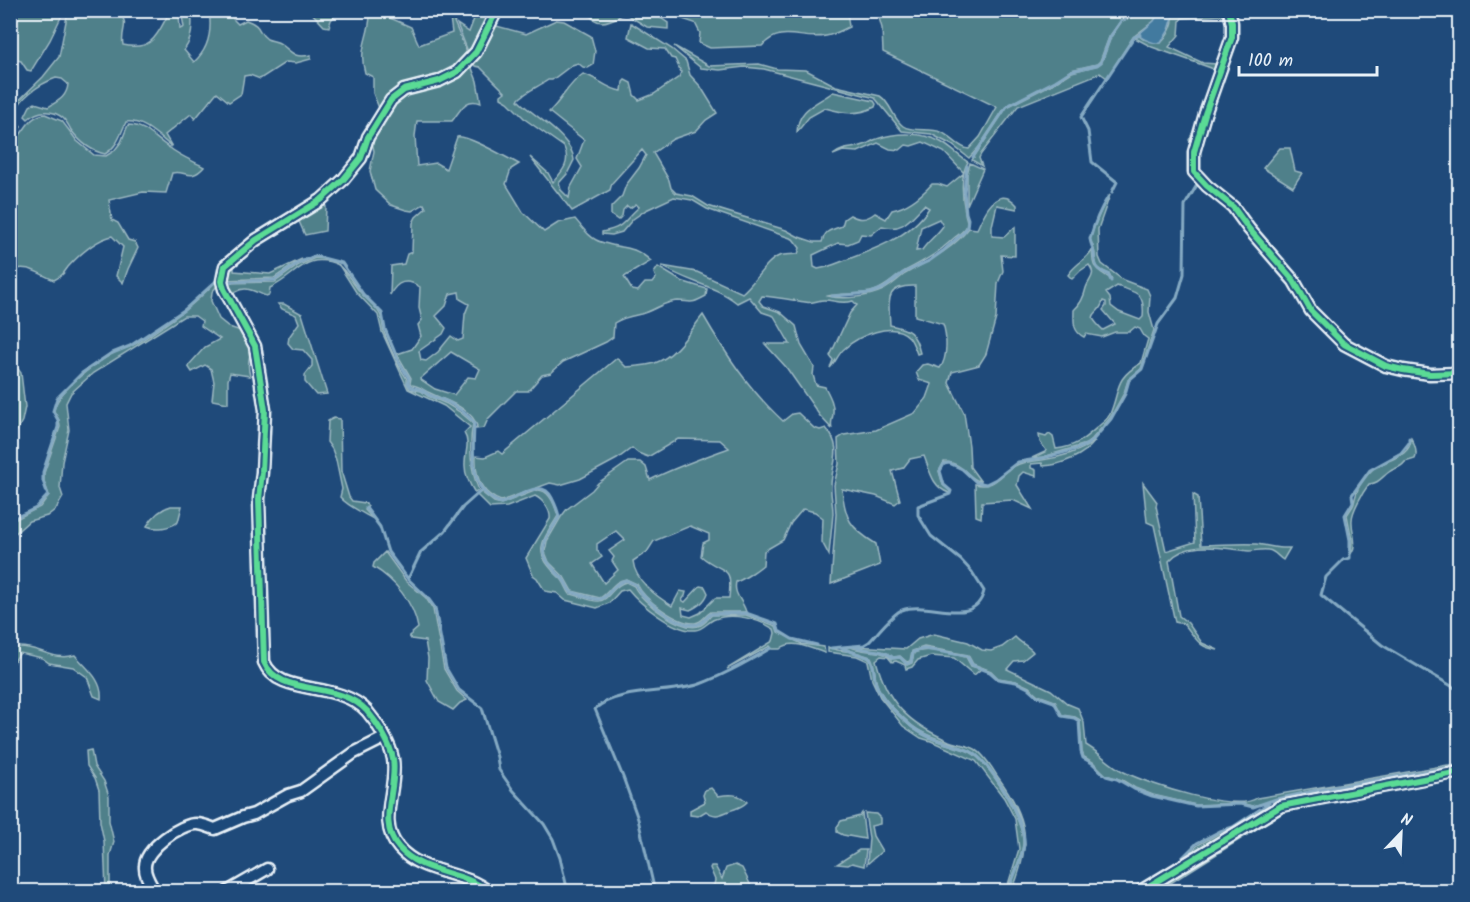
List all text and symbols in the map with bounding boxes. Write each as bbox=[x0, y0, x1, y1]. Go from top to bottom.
scale bar bbox=[1239, 39, 1377, 77]
text: 100 m bbox=[1248, 47, 1293, 76]
north arrow bbox=[1371, 803, 1431, 863]
text: N bbox=[1397, 807, 1416, 834]

